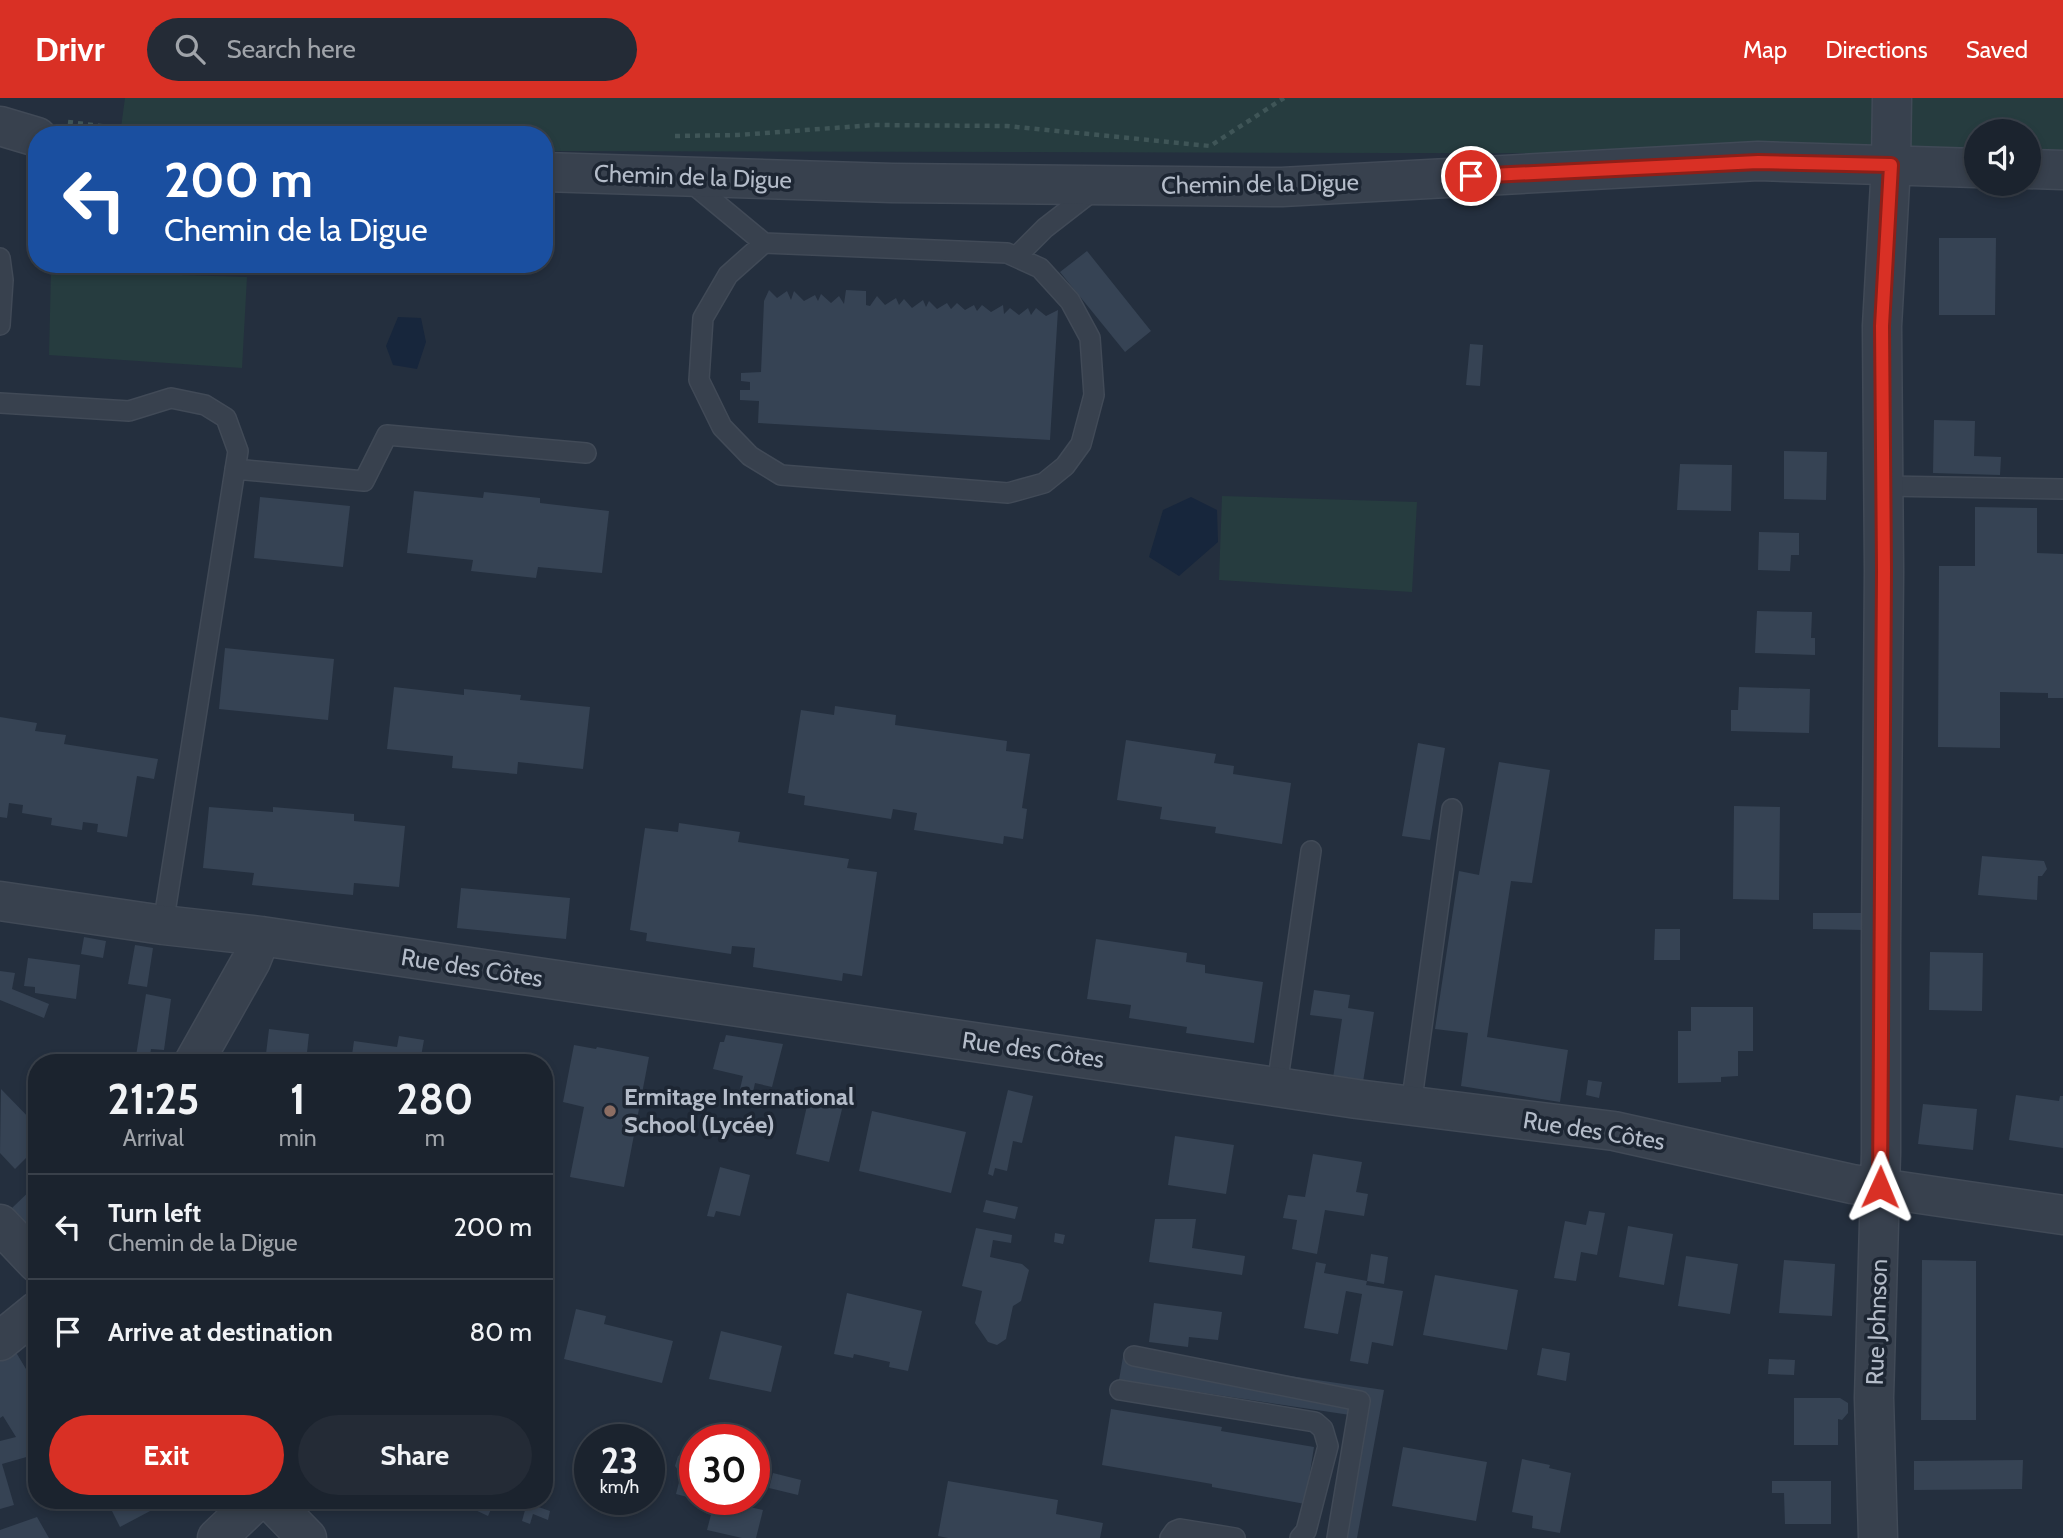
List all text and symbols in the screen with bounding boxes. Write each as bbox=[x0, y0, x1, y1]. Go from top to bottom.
search box bbox=[147, 18, 637, 81]
text: Drivr bbox=[35, 29, 105, 69]
icon: search bbox=[171, 30, 209, 68]
text: Search here bbox=[227, 33, 356, 65]
text: Map bbox=[1743, 35, 1787, 64]
text: Directions bbox=[1825, 35, 1928, 64]
text: Saved bbox=[1966, 35, 2028, 64]
map controls bbox=[1964, 119, 2041, 196]
button: sound bbox=[1964, 119, 2041, 196]
pin bbox=[1441, 146, 1501, 206]
text: 200 m bbox=[164, 150, 313, 209]
icon: left bbox=[49, 154, 140, 245]
icon: arrive bbox=[1452, 157, 1490, 195]
street label: Chemin de la Digue bbox=[594, 159, 792, 194]
street label: Chemin de la Digue bbox=[1161, 167, 1359, 200]
text: Chemin de la Digue bbox=[164, 210, 428, 249]
street label: Rue des Côtes bbox=[399, 942, 545, 993]
street label: Rue des Côtes bbox=[960, 1025, 1106, 1074]
text: 21:25 bbox=[108, 1073, 199, 1125]
text: 1 bbox=[290, 1073, 306, 1125]
text: 280 bbox=[396, 1073, 473, 1125]
place label: Ermitage International School (Lycée) bbox=[624, 1082, 854, 1139]
marker: Ermitage International School (Lycée) bbox=[602, 1103, 618, 1119]
street label: Rue des Côtes bbox=[1521, 1105, 1667, 1156]
text: Arrival bbox=[123, 1124, 184, 1152]
text: min bbox=[279, 1124, 317, 1152]
text: m bbox=[425, 1124, 445, 1152]
position arrow bbox=[1843, 1150, 1917, 1224]
text: Turn left bbox=[108, 1197, 201, 1229]
icon: left bbox=[49, 1208, 87, 1246]
text: 200 m bbox=[453, 1211, 532, 1243]
text: Chemin de la Digue bbox=[108, 1229, 298, 1257]
street label: Rue Johnson bbox=[1860, 1258, 1893, 1386]
icon: arrive bbox=[49, 1313, 87, 1351]
text: Arrive at destination bbox=[108, 1316, 333, 1348]
text: 80 m bbox=[469, 1316, 532, 1348]
button: Exit bbox=[49, 1415, 284, 1495]
button: Share bbox=[298, 1415, 532, 1495]
speed limit sign: 30 bbox=[679, 1424, 770, 1515]
text: 23 bbox=[601, 1439, 638, 1482]
text: km/h bbox=[600, 1476, 639, 1498]

